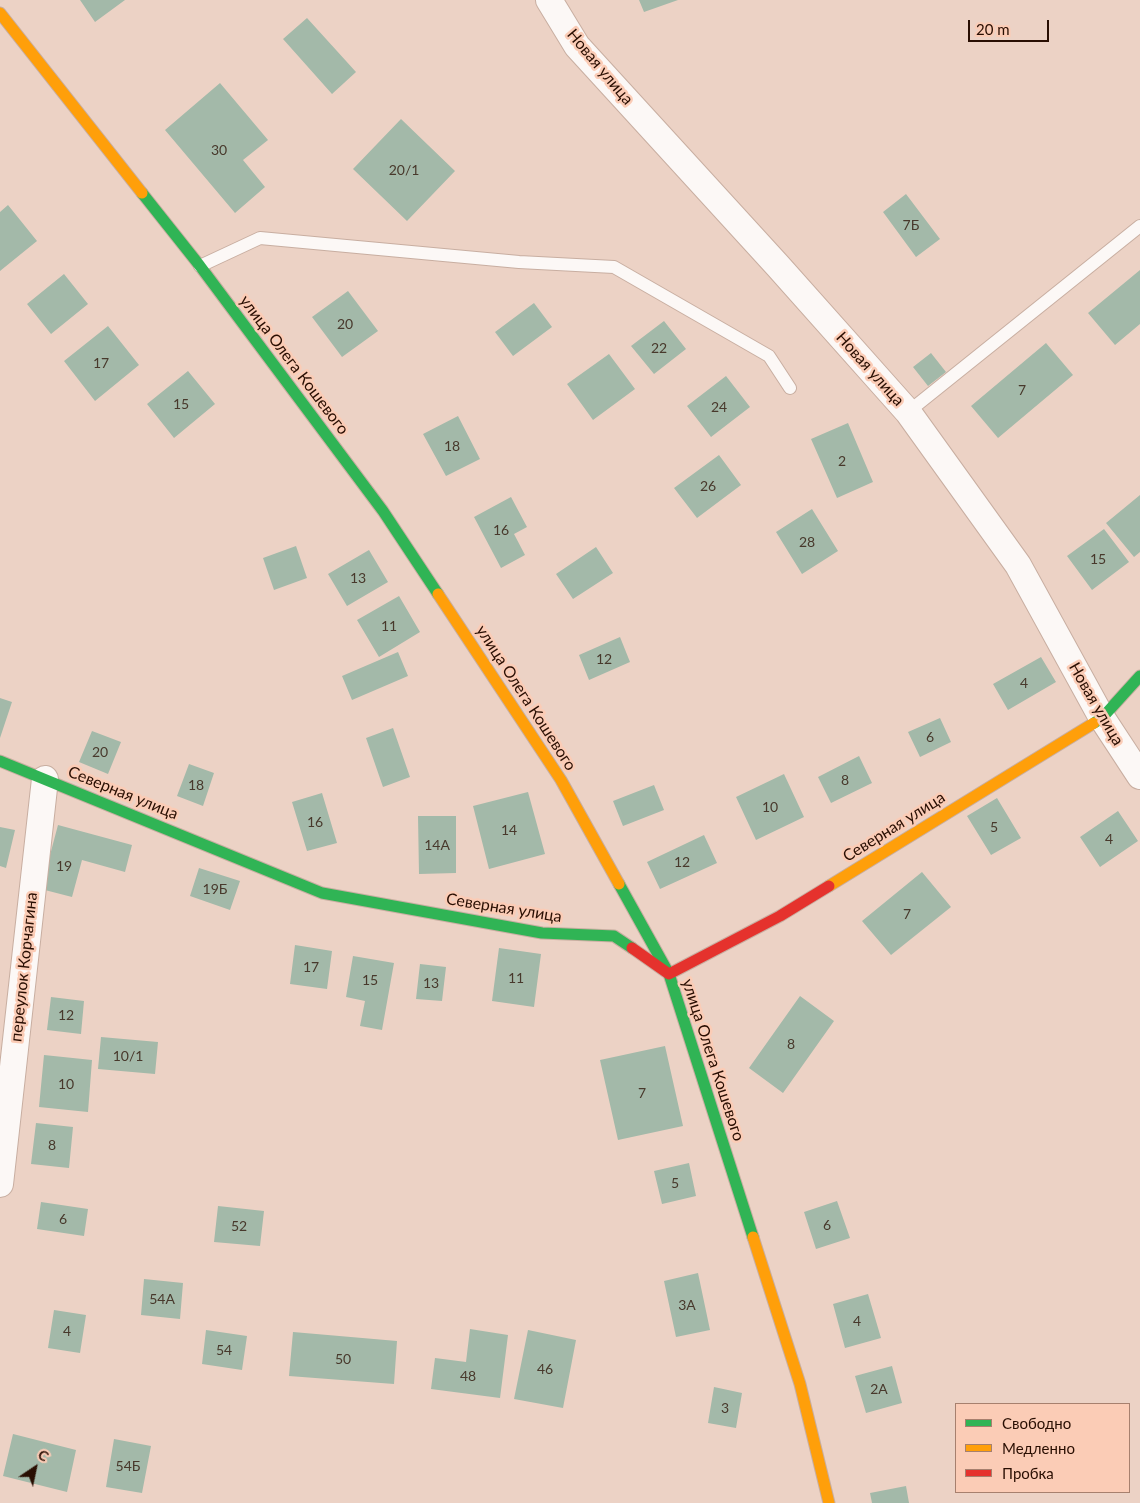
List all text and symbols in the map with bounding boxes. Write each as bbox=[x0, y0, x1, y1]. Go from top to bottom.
scale bar bbox=[970, 10, 1051, 42]
text: 20 m bbox=[976, 20, 1010, 38]
street label: Новая улица bbox=[563, 25, 637, 109]
house number: 30 bbox=[211, 142, 227, 158]
house number: 20/1 bbox=[389, 162, 419, 178]
house number: 7Б bbox=[903, 217, 919, 233]
street label: улица Олега Кошевого bbox=[235, 292, 353, 438]
house number: 20 bbox=[337, 316, 353, 332]
street label: Новая улица bbox=[832, 328, 908, 410]
house number: 22 bbox=[651, 340, 667, 356]
house number: 17 bbox=[93, 355, 109, 371]
house number: 7 bbox=[1018, 382, 1026, 398]
house number: 15 bbox=[173, 396, 189, 412]
house number: 24 bbox=[711, 399, 727, 415]
house number: 18 bbox=[444, 438, 460, 454]
house number: 2 bbox=[838, 453, 846, 469]
house number: 26 bbox=[700, 478, 716, 494]
house number: 16 bbox=[493, 522, 509, 538]
house number: 28 bbox=[799, 534, 815, 550]
house number: 15 bbox=[1090, 551, 1106, 567]
house number: 13 bbox=[350, 570, 366, 586]
house number: 11 bbox=[381, 618, 397, 634]
street label: улица Олега Кошевого bbox=[472, 622, 580, 774]
house number: 12 bbox=[596, 651, 612, 667]
street label: Новая улица bbox=[1065, 659, 1127, 749]
house number: 4 bbox=[1020, 675, 1028, 691]
house number: 6 bbox=[926, 729, 934, 745]
house number: 20 bbox=[92, 744, 108, 760]
street label: Северная улица bbox=[65, 762, 181, 824]
house number: 8 bbox=[841, 772, 849, 788]
house number: 18 bbox=[188, 777, 204, 793]
street label: Северная улица bbox=[839, 788, 949, 866]
house number: 10 bbox=[762, 799, 778, 815]
house number: 16 bbox=[307, 814, 323, 830]
house number: 5 bbox=[990, 819, 998, 835]
house number: 14 bbox=[501, 822, 517, 838]
house number: 4 bbox=[1105, 831, 1113, 847]
house number: 14А bbox=[424, 837, 450, 853]
house number: 12 bbox=[674, 854, 690, 870]
house number: 19 bbox=[56, 858, 72, 874]
house number: 19Б bbox=[203, 881, 227, 897]
street label: Северная улица bbox=[445, 889, 563, 927]
street label: переулок Корчагина bbox=[7, 891, 41, 1043]
house number: 7 bbox=[903, 906, 911, 922]
house number: 17 bbox=[303, 959, 319, 975]
house number: 11 bbox=[508, 970, 524, 986]
house number: 15 bbox=[362, 972, 378, 988]
house number: 13 bbox=[423, 975, 439, 991]
street label: улица Олега Кошевого bbox=[678, 976, 748, 1144]
house number: 12 bbox=[58, 1007, 74, 1023]
house number: 8 bbox=[787, 1036, 795, 1052]
house number: 10/1 bbox=[113, 1048, 143, 1064]
house number: 10 bbox=[58, 1076, 74, 1092]
house number: 7 bbox=[638, 1085, 646, 1101]
house number: 8 bbox=[48, 1137, 56, 1153]
house number: 5 bbox=[671, 1175, 679, 1191]
house number: 6 bbox=[59, 1211, 67, 1227]
house number: 6 bbox=[823, 1217, 831, 1233]
house number: 52 bbox=[231, 1218, 247, 1234]
house number: 54А bbox=[149, 1291, 175, 1307]
house number: 3А bbox=[678, 1297, 696, 1313]
house number: 4 bbox=[853, 1313, 861, 1329]
house number: 4 bbox=[63, 1323, 71, 1339]
house number: 54 bbox=[216, 1342, 232, 1358]
house number: 50 bbox=[335, 1351, 351, 1367]
house number: 46 bbox=[537, 1361, 553, 1377]
house number: 48 bbox=[460, 1368, 476, 1384]
house number: 2А bbox=[870, 1381, 888, 1397]
house number: 3 bbox=[721, 1400, 729, 1416]
legend bbox=[955, 1403, 1130, 1493]
text: Свободно bbox=[1002, 1414, 1071, 1432]
text: Медленно bbox=[1002, 1439, 1075, 1457]
north arrow bbox=[10, 1443, 60, 1493]
text: С bbox=[35, 1446, 52, 1465]
house number: 54Б bbox=[116, 1458, 140, 1474]
text: Пробка bbox=[1002, 1464, 1054, 1482]

